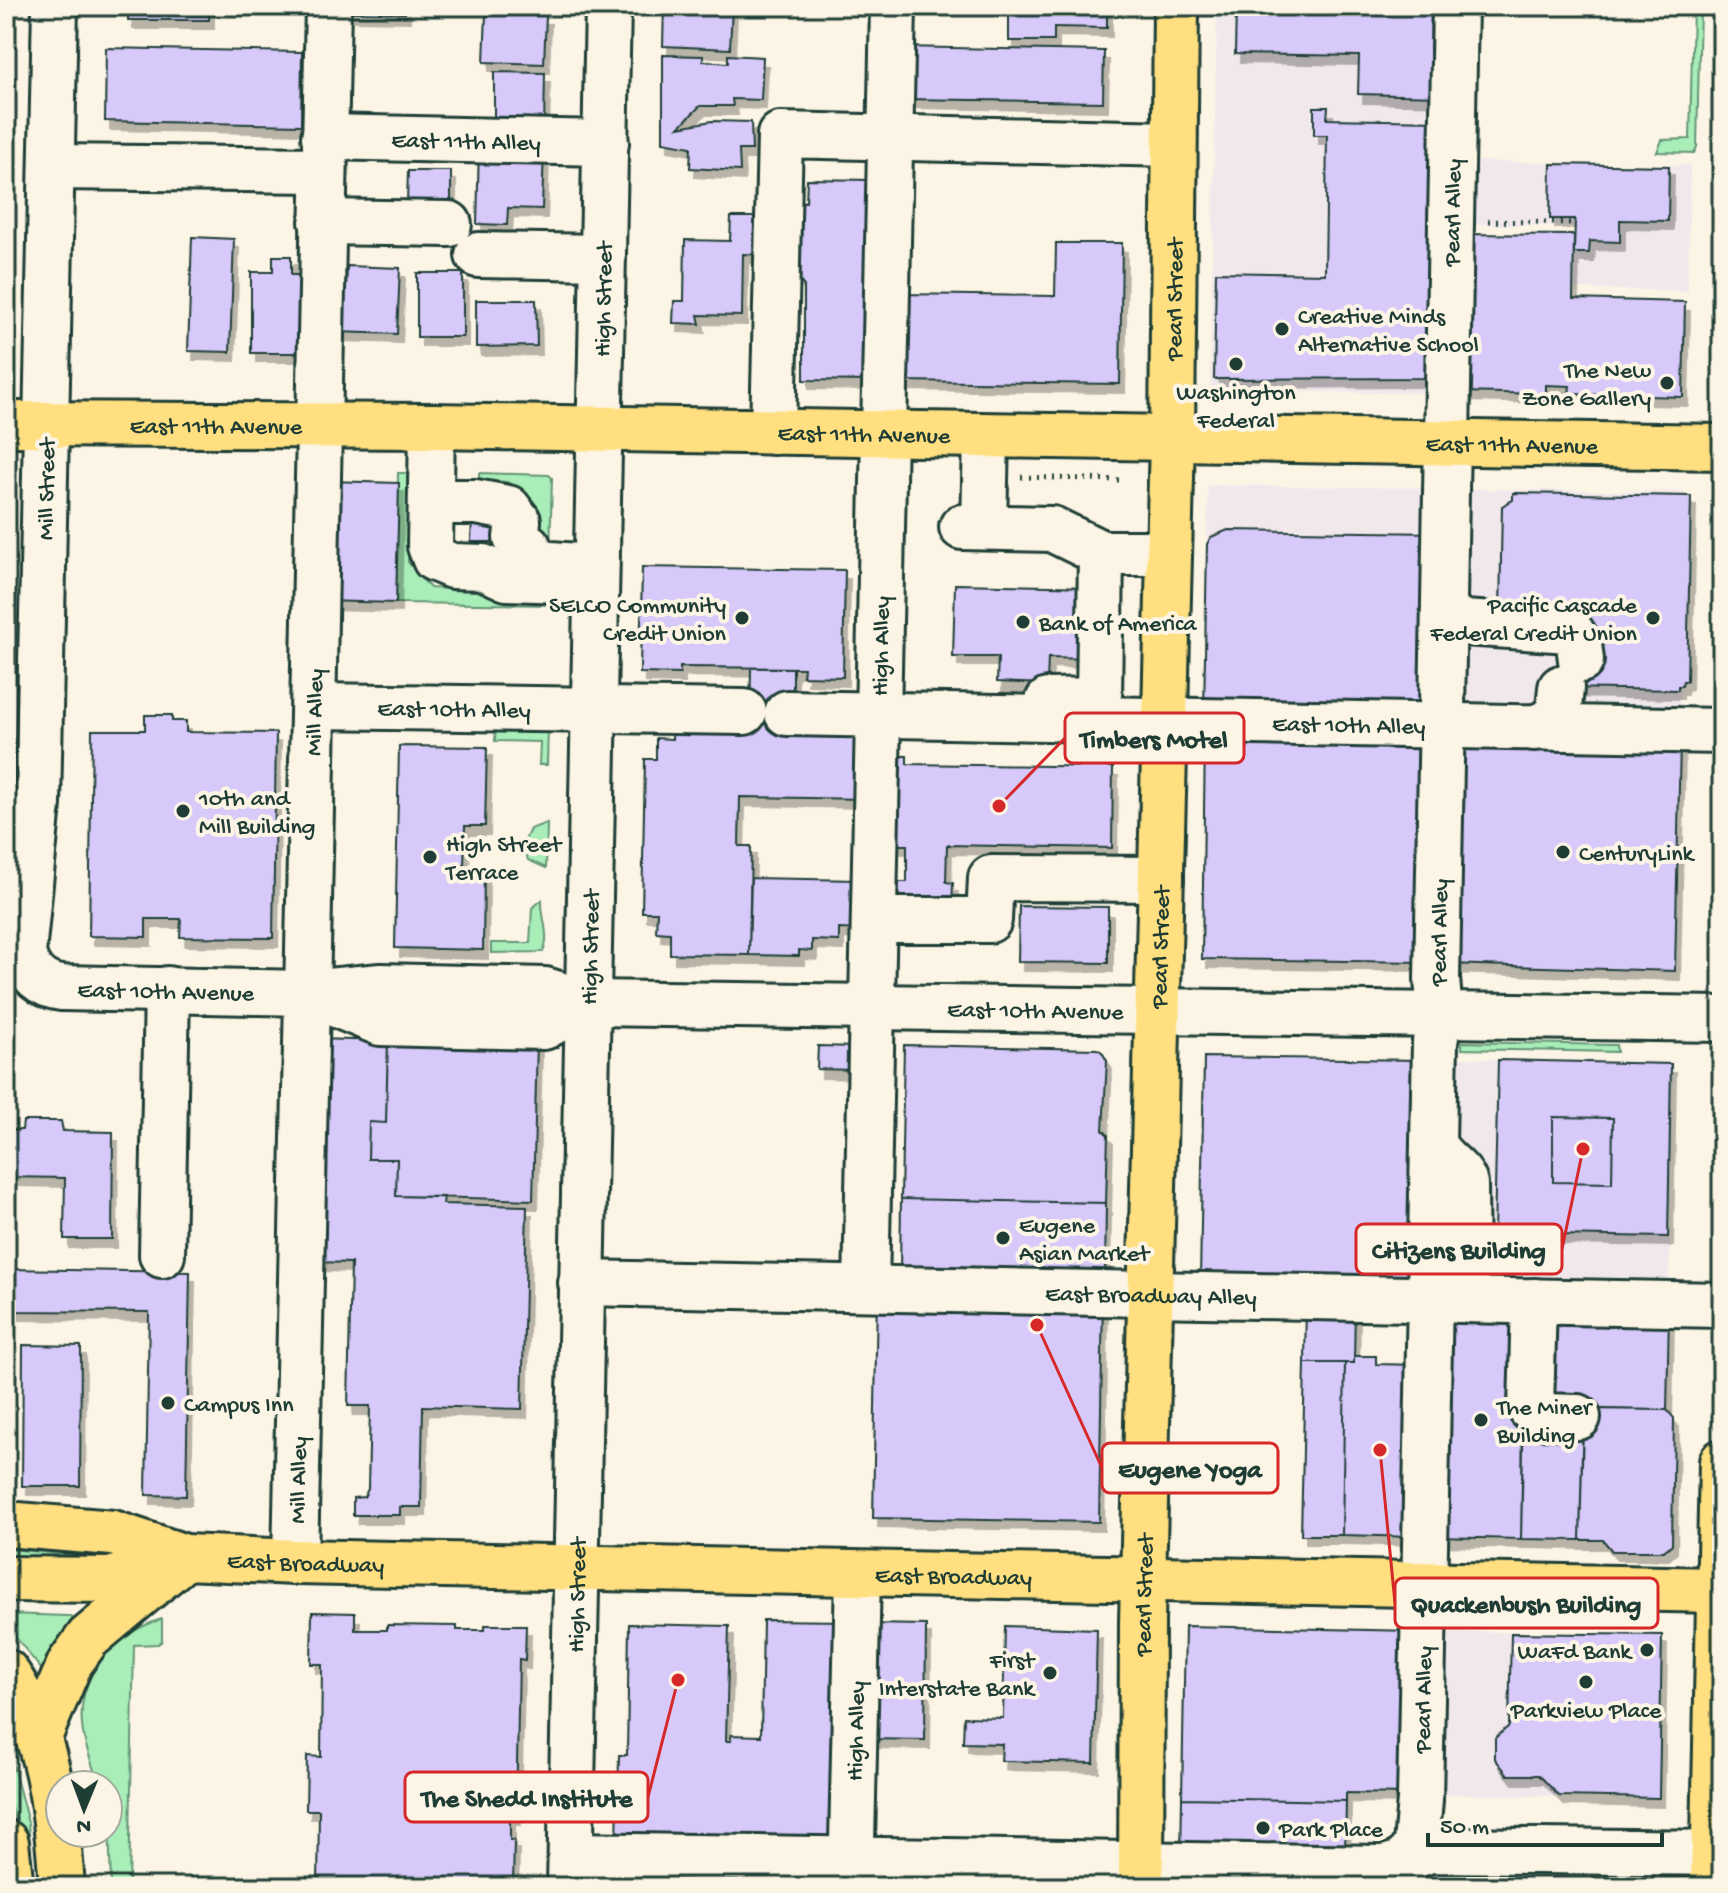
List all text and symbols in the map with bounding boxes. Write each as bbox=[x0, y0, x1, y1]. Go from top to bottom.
street label: East 11th Alley bbox=[391, 127, 541, 160]
street label: Pearl Alley bbox=[1439, 158, 1470, 268]
street label: Pearl Street bbox=[1162, 236, 1192, 362]
street label: High Street bbox=[590, 239, 621, 357]
place label: Creative Minds Alternative School bbox=[1298, 304, 1479, 361]
marker: Creative Minds Alternative School bbox=[1273, 320, 1291, 338]
marker: Washington Federal bbox=[1227, 355, 1245, 373]
place label: The New Zone Gallery bbox=[1522, 358, 1651, 415]
marker: The New Zone Gallery bbox=[1658, 374, 1676, 392]
place label: Washington Federal bbox=[1176, 380, 1296, 437]
street label: East 11th Avenue bbox=[130, 414, 303, 443]
street label: East 11th Avenue bbox=[777, 421, 951, 452]
street label: East 11th Avenue bbox=[1425, 431, 1599, 463]
street label: Mill Street bbox=[33, 436, 64, 540]
place label: SELCO Community Credit Union bbox=[549, 593, 727, 650]
place label: Pacific Cascade Federal Credit Union bbox=[1429, 593, 1638, 650]
street label: High Alley bbox=[867, 596, 899, 697]
marker: SELCO Community Credit Union bbox=[733, 609, 751, 627]
marker: Pacific Cascade Federal Credit Union bbox=[1644, 609, 1662, 627]
place label: Bank of America bbox=[1038, 611, 1197, 640]
marker: Bank of America bbox=[1014, 613, 1032, 631]
street label: Mill Alley bbox=[301, 668, 332, 756]
street label: East 10th Alley bbox=[377, 696, 531, 727]
street label: East 10th Alley bbox=[1272, 711, 1426, 743]
callout: Timbers Motel bbox=[1065, 713, 1244, 763]
text: Timbers Motel bbox=[1078, 727, 1228, 758]
place label: 10th and Mill Building bbox=[198, 786, 315, 843]
marker: 10th and Mill Building bbox=[174, 802, 192, 820]
place label: High Street Terrace bbox=[444, 832, 563, 889]
place label: CenturyLink bbox=[1579, 841, 1696, 870]
marker: CenturyLink bbox=[1554, 843, 1572, 861]
marker: High Street Terrace bbox=[421, 848, 439, 866]
street label: Pearl Alley bbox=[1425, 878, 1457, 988]
street label: Pearl Street bbox=[1147, 884, 1179, 1010]
street label: High Street bbox=[577, 887, 608, 1005]
street label: East 10th Avenue bbox=[77, 977, 255, 1010]
street label: East 10th Avenue bbox=[947, 997, 1124, 1029]
place label: Eugene Asian Market bbox=[1019, 1213, 1151, 1270]
callout: Citizens Building bbox=[1356, 1224, 1562, 1274]
marker: Eugene Asian Market bbox=[994, 1229, 1012, 1247]
text: Citizens Building bbox=[1372, 1238, 1546, 1269]
street label: East Broadway Alley bbox=[1045, 1281, 1257, 1314]
place label: Campus Inn bbox=[184, 1392, 294, 1421]
marker: Campus Inn bbox=[159, 1394, 177, 1412]
place label: The Miner Building bbox=[1495, 1395, 1594, 1452]
marker: The Miner Building bbox=[1472, 1411, 1490, 1429]
street label: Mill Alley bbox=[285, 1436, 316, 1524]
callout: Eugene Yoga bbox=[1102, 1443, 1278, 1493]
text: Eugene Yoga bbox=[1118, 1457, 1263, 1488]
street label: Pearl Street bbox=[1131, 1531, 1162, 1657]
street label: High Street bbox=[564, 1535, 595, 1653]
street label: East Broadway bbox=[226, 1548, 385, 1582]
street label: East Broadway bbox=[875, 1562, 1032, 1594]
callout: Quackenbush Building bbox=[1395, 1578, 1658, 1628]
text: Quackenbush Building bbox=[1411, 1592, 1642, 1623]
place label: WaFd Bank bbox=[1518, 1639, 1633, 1668]
marker: WaFd Bank bbox=[1638, 1641, 1656, 1659]
street label: Pearl Alley bbox=[1410, 1646, 1441, 1755]
place label: First Interstate Bank bbox=[879, 1648, 1036, 1705]
marker: First Interstate Bank bbox=[1041, 1664, 1059, 1682]
marker: Parkview Place bbox=[1577, 1673, 1595, 1691]
street label: High Alley bbox=[842, 1681, 874, 1781]
place label: Parkview Place bbox=[1510, 1698, 1662, 1727]
north arrow bbox=[44, 1769, 124, 1849]
callout: The Shedd Institute bbox=[405, 1772, 648, 1822]
text: The Shedd Institute bbox=[420, 1786, 634, 1817]
scale bar bbox=[1428, 1797, 1662, 1847]
text: N bbox=[76, 1812, 91, 1838]
text: 50 m bbox=[1440, 1814, 1489, 1843]
place label: Park Place bbox=[1278, 1817, 1383, 1846]
marker: Park Place bbox=[1254, 1819, 1272, 1837]

